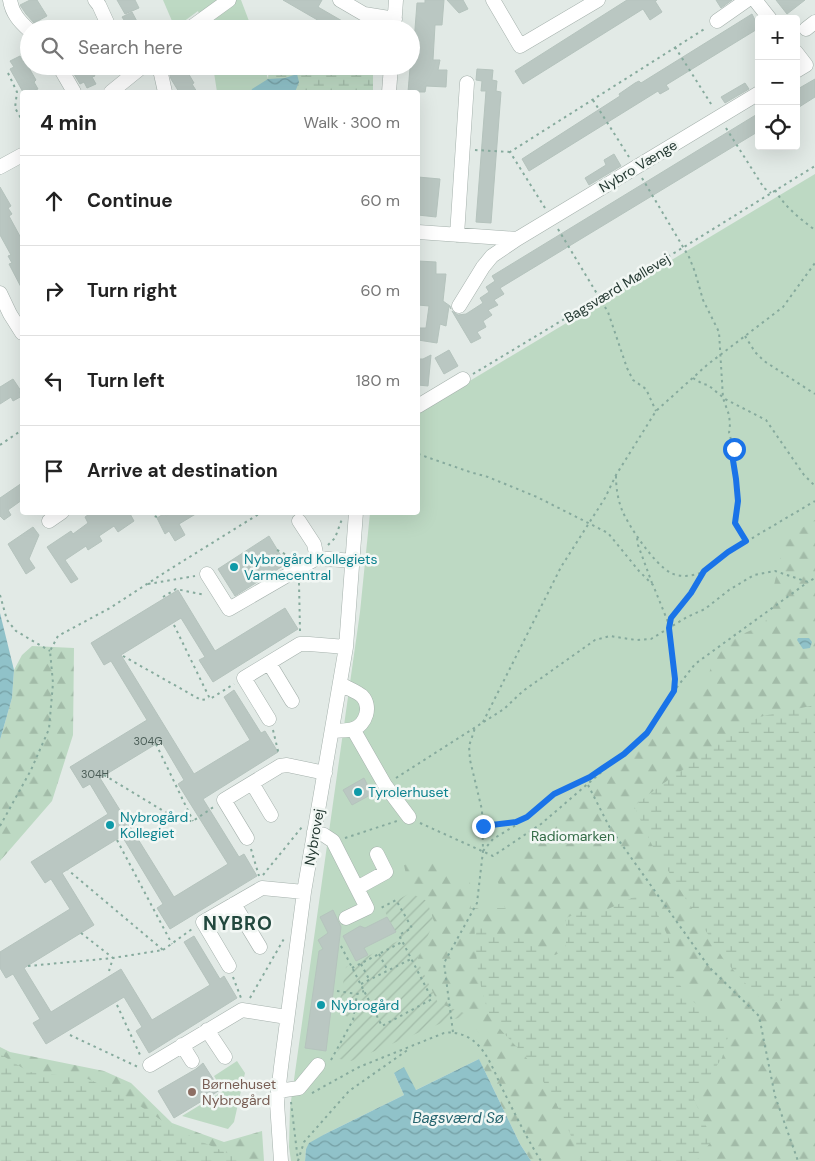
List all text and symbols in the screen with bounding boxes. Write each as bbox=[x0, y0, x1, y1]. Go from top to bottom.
map controls bbox=[755, 15, 800, 150]
button: + bbox=[755, 15, 800, 60]
search box bbox=[20, 20, 420, 75]
icon: search bbox=[38, 34, 66, 62]
text: Search here bbox=[78, 35, 183, 60]
button: − bbox=[755, 60, 800, 105]
button: locate bbox=[755, 105, 800, 150]
text: 4 min bbox=[40, 109, 97, 137]
text: Walk · 300 m bbox=[303, 112, 400, 133]
street label: Nybro Vænge bbox=[596, 136, 680, 196]
icon: ahead bbox=[40, 187, 68, 215]
text: Continue bbox=[87, 188, 173, 213]
text: 60 m bbox=[360, 190, 400, 211]
street label: Bagsværd Møllevej bbox=[561, 249, 673, 327]
icon: right bbox=[40, 277, 68, 305]
text: Turn right bbox=[87, 278, 177, 303]
text: 60 m bbox=[360, 280, 400, 301]
icon: left bbox=[40, 367, 68, 395]
text: Turn left bbox=[87, 368, 165, 393]
text: 180 m bbox=[356, 370, 400, 391]
route start bbox=[723, 438, 746, 461]
icon: arrive bbox=[40, 457, 68, 485]
text: Arrive at destination bbox=[87, 458, 278, 483]
place label: Nybrogård Kollegiets Varmecentral bbox=[244, 550, 378, 584]
marker: Nybrogård Kollegiets Varmecentral bbox=[228, 561, 240, 573]
house number: 304G bbox=[133, 734, 163, 748]
house number: 304H bbox=[81, 767, 109, 781]
place label: Tyrolerhuset bbox=[368, 783, 449, 801]
marker: Tyrolerhuset bbox=[352, 786, 364, 798]
street label: Nybrovej bbox=[300, 807, 328, 867]
place label: Nybrogård Kollegiet bbox=[120, 808, 188, 842]
route end bbox=[472, 815, 495, 838]
marker: Nybrogård Kollegiet bbox=[104, 819, 116, 831]
park label: Radiomarken bbox=[531, 827, 615, 845]
district label: NYBRO bbox=[203, 911, 273, 936]
place label: Nybrogård bbox=[331, 996, 399, 1014]
marker: Nybrogård bbox=[315, 999, 327, 1011]
place label: Børnehuset Nybrogård bbox=[202, 1075, 276, 1109]
marker: Børnehuset Nybrogård bbox=[186, 1086, 198, 1098]
water label: Bagsværd Sø bbox=[412, 1108, 505, 1128]

